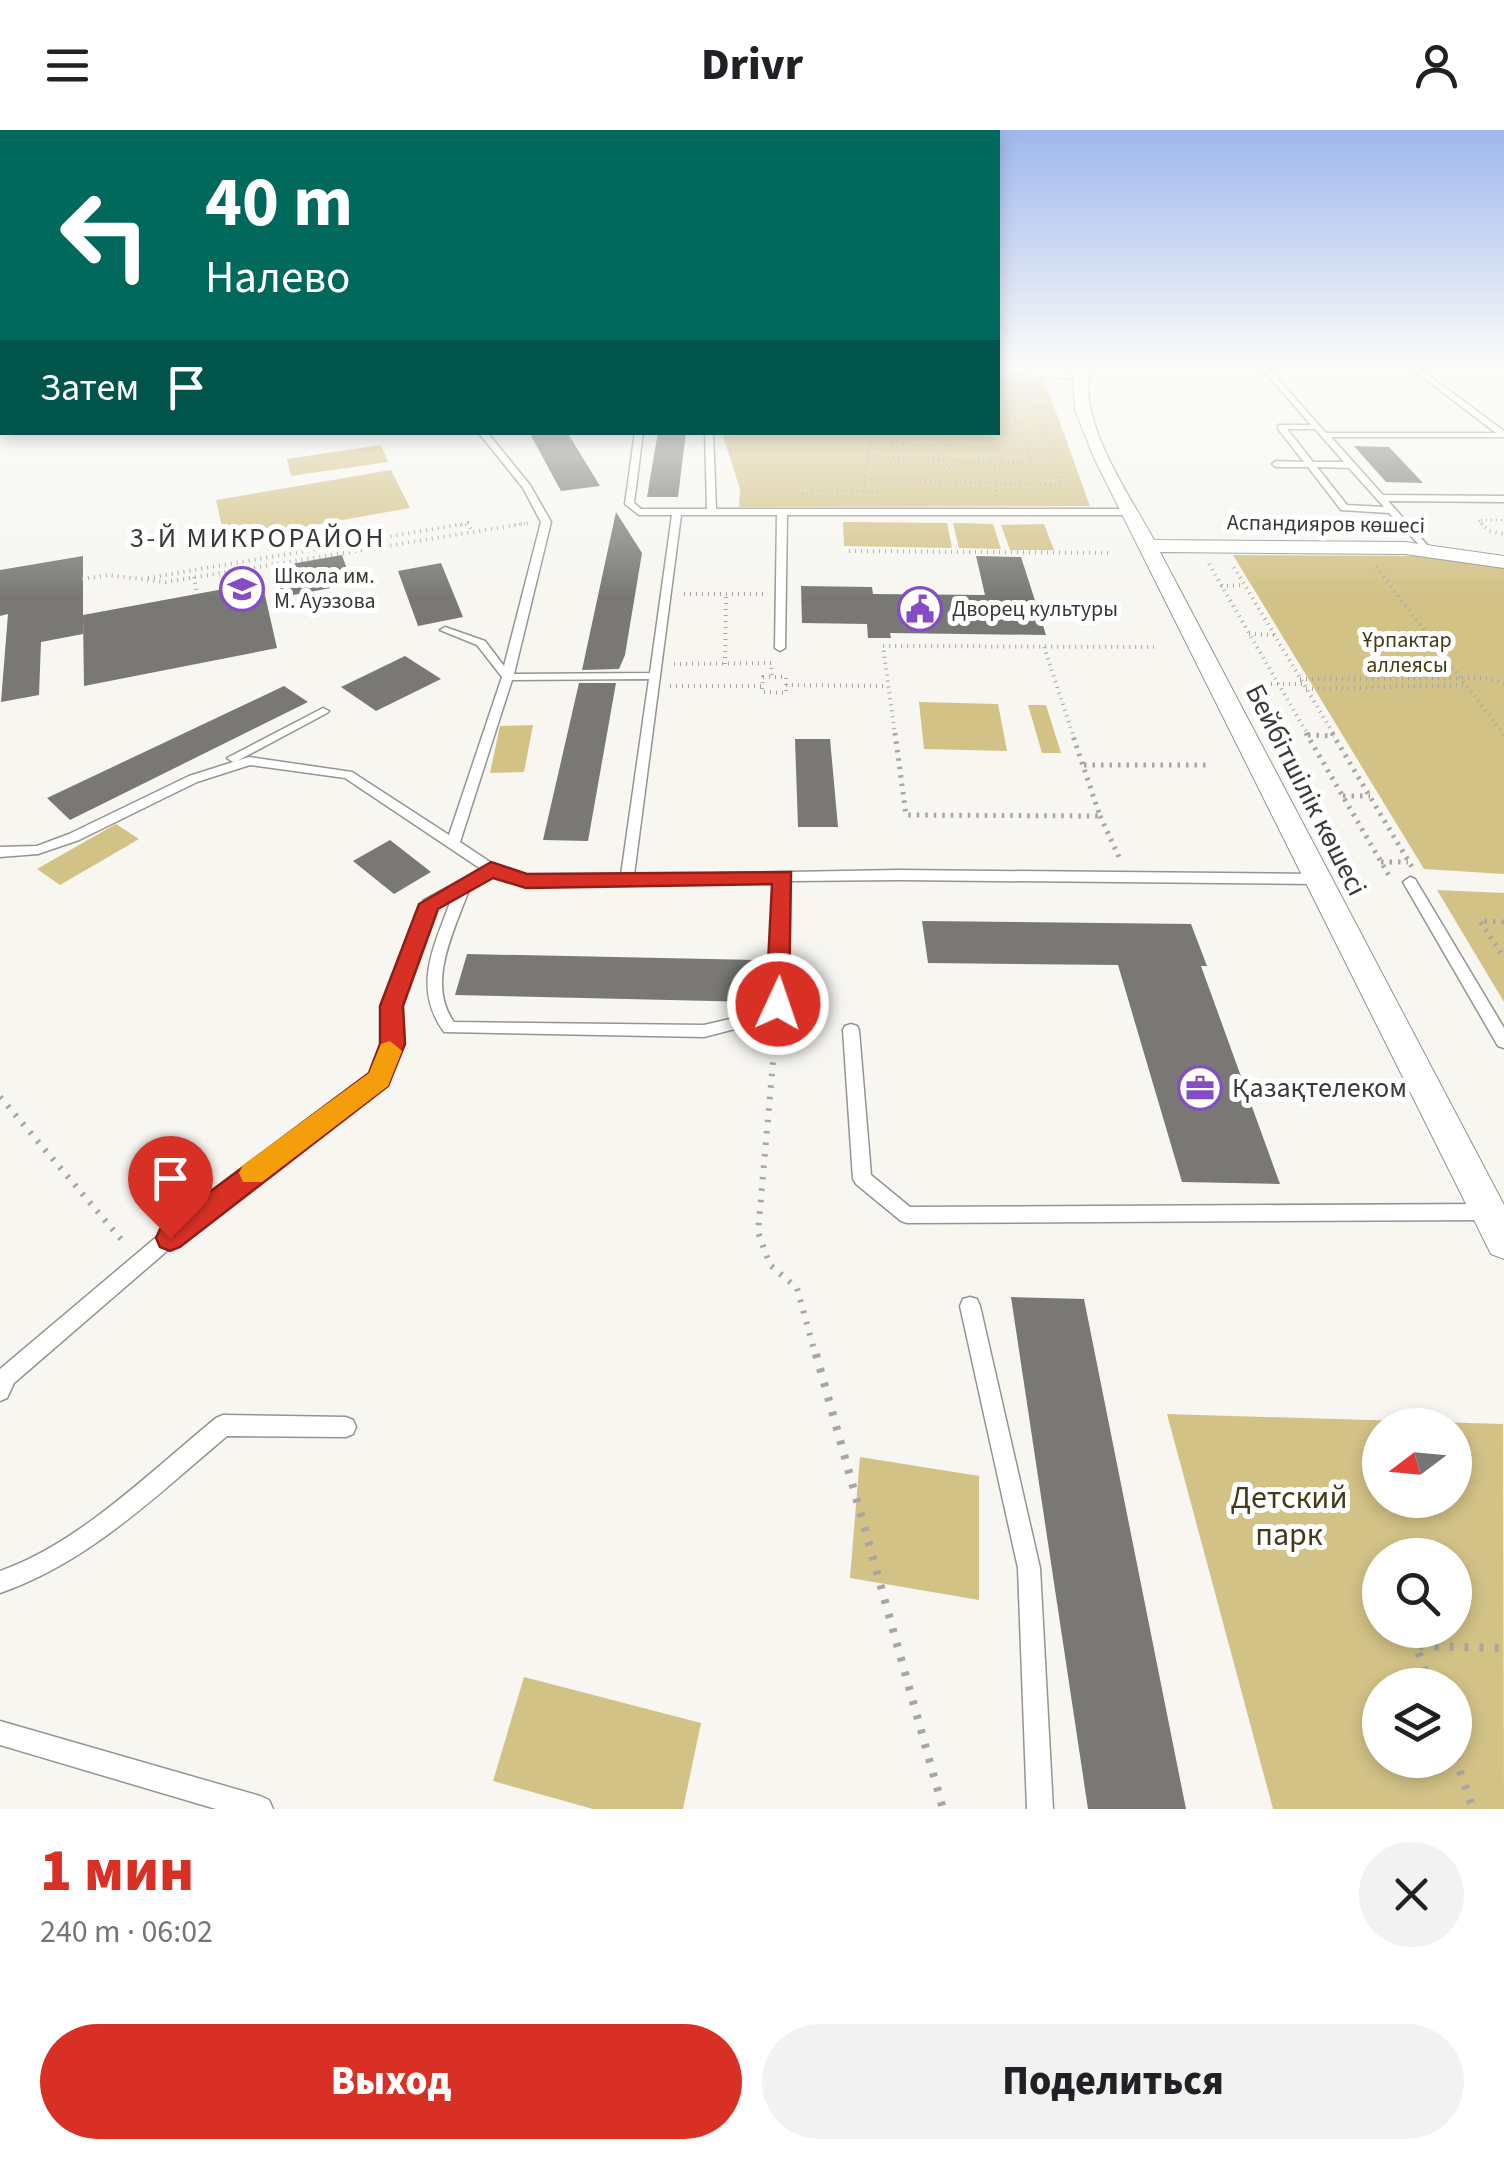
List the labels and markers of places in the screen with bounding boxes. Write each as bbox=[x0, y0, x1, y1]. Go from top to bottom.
place label: Школа им. М. Ауэзова bbox=[274, 560, 376, 617]
school or university icon: Школа им. М. Ауэзова bbox=[219, 566, 265, 612]
public building icon: Дворец культуры bbox=[897, 586, 943, 632]
place label: Дворец культуры bbox=[952, 593, 1118, 625]
office icon: Қазақтелеком bbox=[1177, 1065, 1223, 1111]
place label: Қазақтелеком bbox=[1232, 1068, 1407, 1108]
pin bbox=[128, 1136, 213, 1239]

